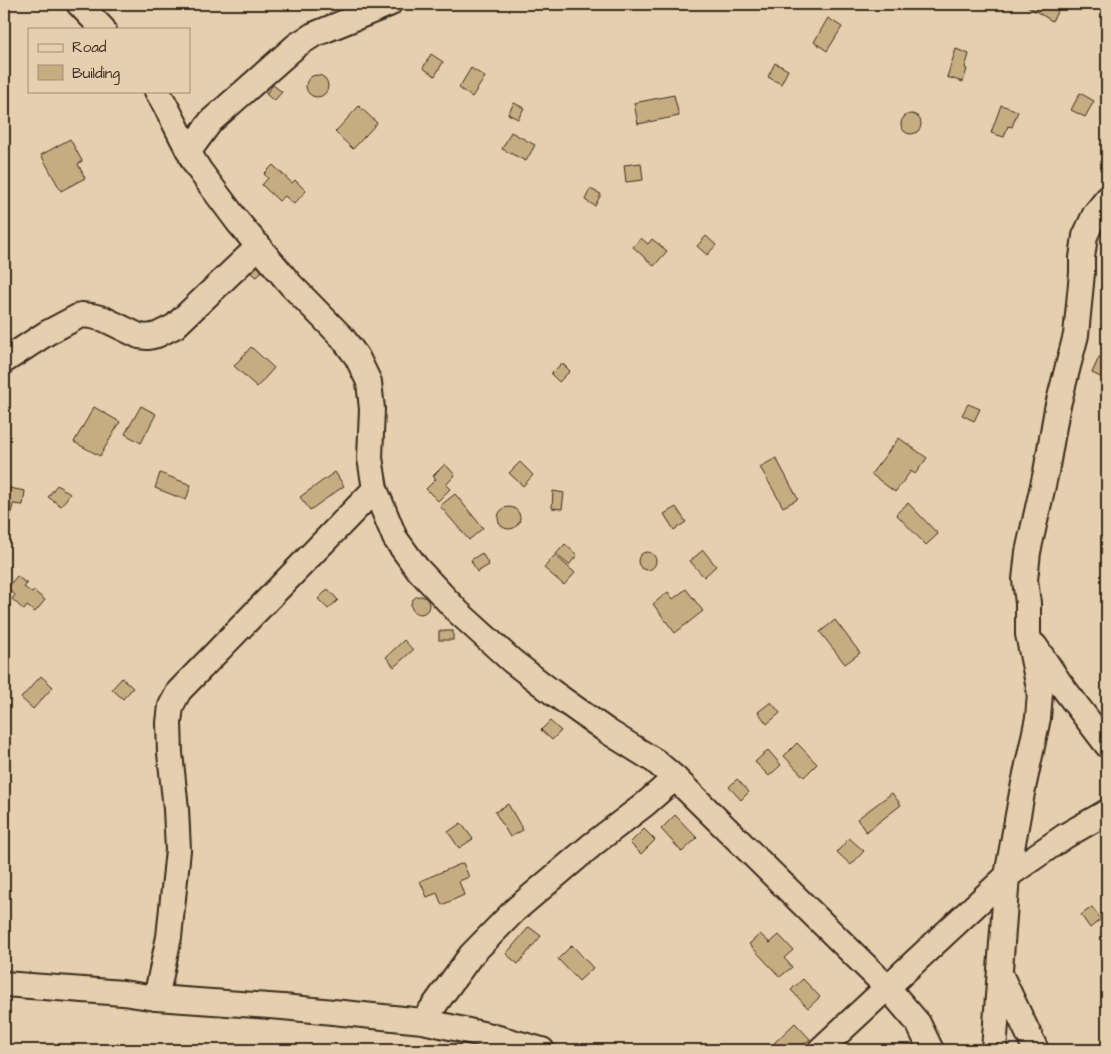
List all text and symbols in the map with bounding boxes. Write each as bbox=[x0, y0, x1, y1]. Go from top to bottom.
legend bbox=[28, 28, 190, 92]
text: Road bbox=[72, 37, 107, 58]
text: Building bbox=[72, 63, 120, 85]

